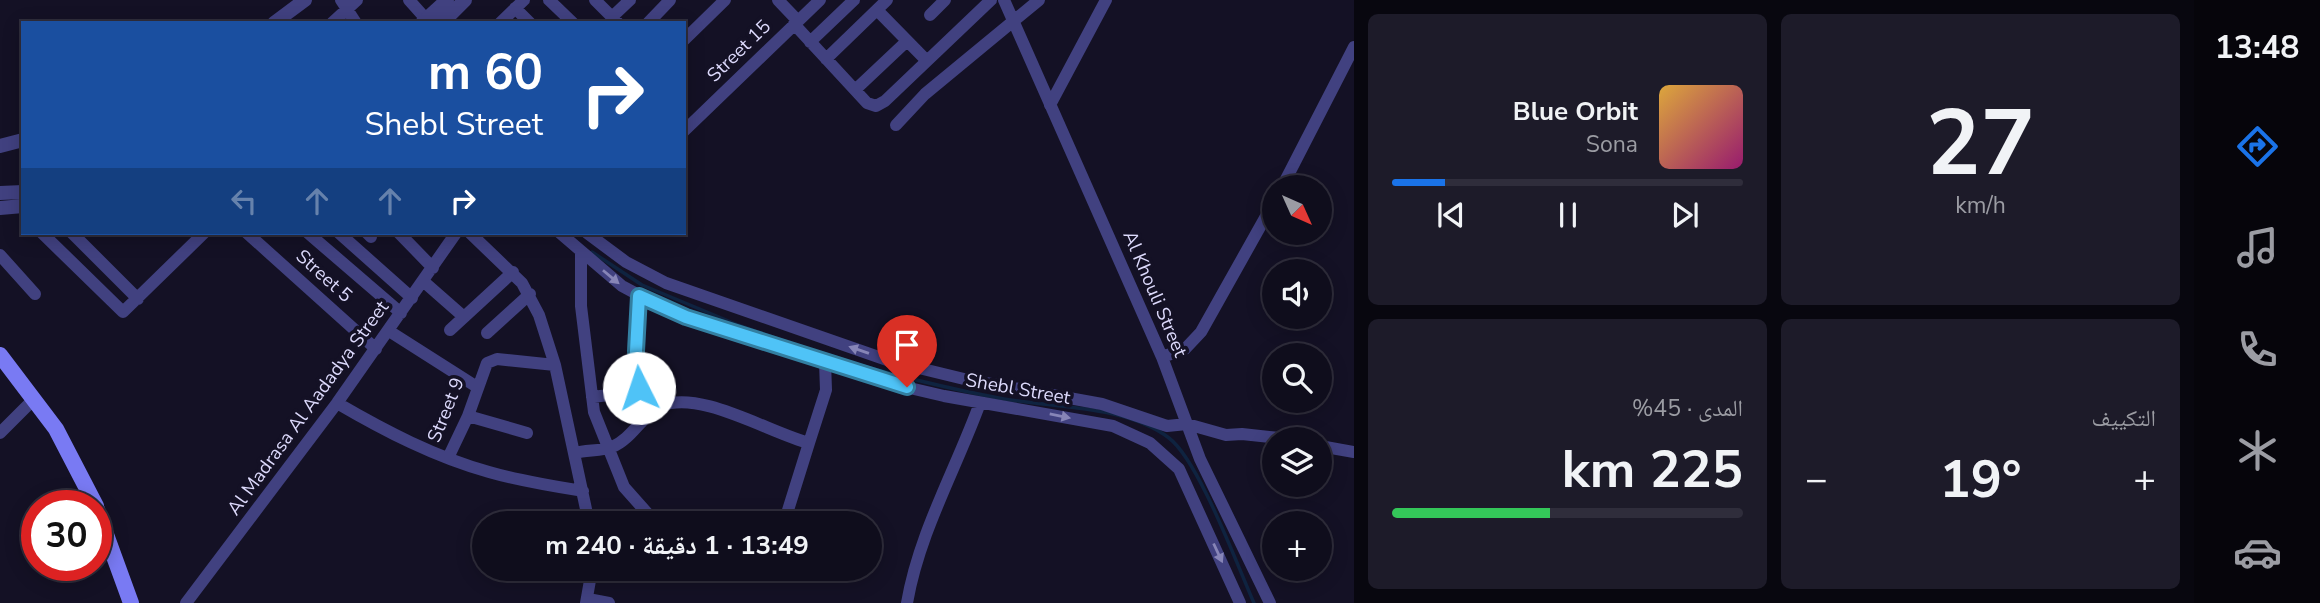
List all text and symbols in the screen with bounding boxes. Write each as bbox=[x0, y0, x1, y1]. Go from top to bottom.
street label: Street 15 bbox=[701, 14, 777, 88]
text: 13:48 bbox=[2215, 26, 2299, 69]
text: 60 m bbox=[428, 39, 543, 106]
icon: right bbox=[567, 49, 658, 140]
text: 27 bbox=[1926, 82, 2035, 206]
text: Blue Orbit bbox=[1513, 94, 1638, 129]
text: Shebl Street bbox=[364, 103, 543, 146]
icon: directions bbox=[2233, 122, 2282, 171]
text: Sona bbox=[1586, 129, 1638, 160]
north arrow bbox=[1262, 175, 1332, 245]
map controls bbox=[1262, 175, 1332, 581]
icon: left bbox=[225, 182, 263, 220]
icon: ahead bbox=[298, 182, 336, 220]
icon: ahead bbox=[371, 182, 409, 220]
icon: right bbox=[444, 182, 482, 220]
text: km/h bbox=[1955, 190, 2006, 221]
icon: previous bbox=[1432, 196, 1470, 234]
icon: pause bbox=[1549, 196, 1587, 234]
icon: next bbox=[1666, 196, 1704, 234]
icon: music bbox=[2233, 223, 2282, 272]
street label: Al Khouli Street bbox=[1117, 227, 1193, 362]
street label: Street 5 bbox=[290, 244, 358, 308]
button: sound bbox=[1262, 259, 1332, 329]
one-way arrow bbox=[603, 269, 620, 284]
street label: Al Madrasa Al Aadadya Street bbox=[221, 295, 395, 521]
pin bbox=[877, 315, 937, 387]
icon: phone bbox=[2233, 325, 2282, 374]
icon: arrive bbox=[888, 326, 926, 364]
button: search bbox=[1262, 343, 1332, 413]
one-way arrow bbox=[849, 344, 870, 355]
position arrow bbox=[602, 351, 676, 425]
street label: Shebl Street bbox=[964, 367, 1073, 411]
street label: Street 9 bbox=[421, 374, 471, 446]
text: المدى · 45% bbox=[1632, 393, 1743, 424]
text: التكييف bbox=[2091, 403, 2156, 434]
one-way arrow bbox=[1049, 411, 1071, 422]
icon: climate bbox=[2233, 426, 2282, 475]
button: layers bbox=[1262, 427, 1332, 497]
text: 225 km bbox=[1562, 434, 1743, 505]
text: 19° bbox=[1939, 444, 2022, 515]
text: − bbox=[1805, 454, 1828, 505]
text: + bbox=[2133, 454, 2156, 505]
speed limit sign: 30 bbox=[21, 490, 112, 581]
button: + bbox=[1262, 511, 1332, 581]
text: 13:49 · 1 دقيقة · 240 m bbox=[545, 528, 809, 563]
icon: car bbox=[2233, 528, 2282, 577]
one-way arrow bbox=[1213, 543, 1224, 564]

